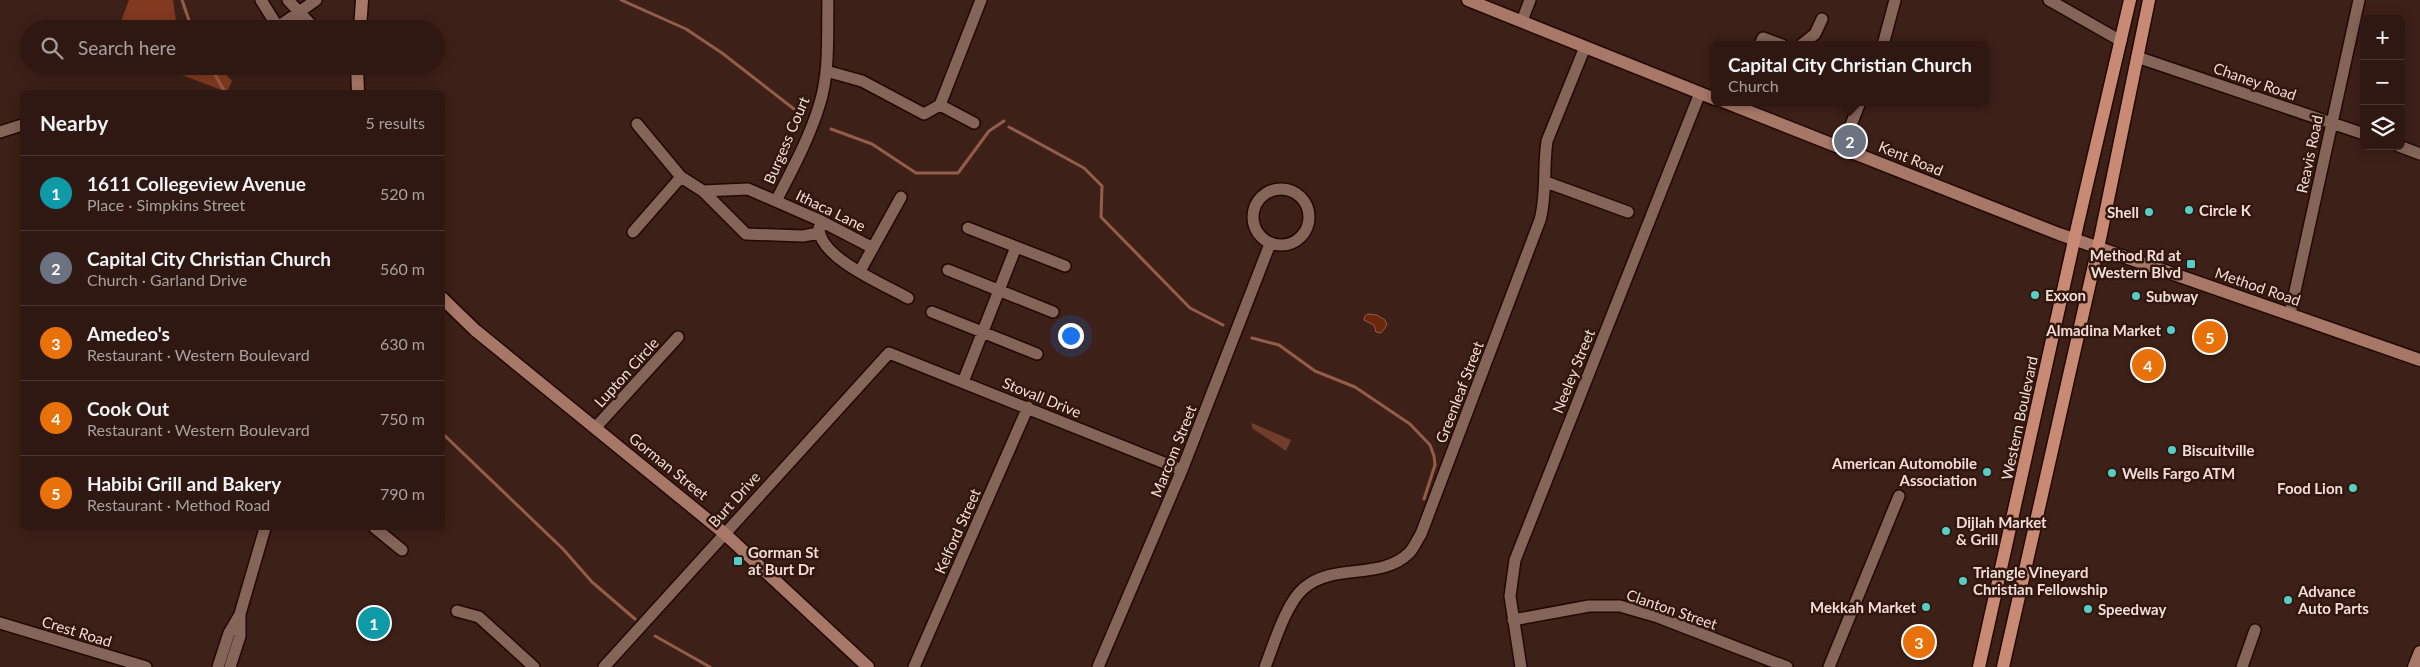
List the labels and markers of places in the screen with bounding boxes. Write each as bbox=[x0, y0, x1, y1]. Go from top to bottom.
pin: 2 bbox=[1834, 122, 1866, 160]
place label: Circle K bbox=[2199, 201, 2252, 219]
place label: Shell bbox=[2107, 203, 2139, 221]
marker: Circle K bbox=[2183, 204, 2195, 216]
marker: Shell bbox=[2143, 206, 2155, 218]
place label: Method Rd at Western Blvd bbox=[2090, 246, 2181, 281]
marker: Method Rd at Western Blvd bbox=[2185, 258, 2197, 270]
place label: Exxon bbox=[2045, 286, 2086, 304]
place label: Subway bbox=[2146, 287, 2198, 305]
marker: Exxon bbox=[2029, 289, 2041, 301]
marker: Subway bbox=[2130, 290, 2142, 302]
pin: 5 bbox=[2194, 318, 2226, 356]
place label: Almadina Market bbox=[2045, 321, 2161, 339]
marker: Almadina Market bbox=[2165, 324, 2177, 336]
pin: 4 bbox=[2132, 346, 2164, 384]
place label: Biscuitville bbox=[2182, 441, 2254, 459]
marker: Biscuitville bbox=[2166, 444, 2178, 456]
place label: American Automobile Association bbox=[1831, 454, 1977, 489]
place label: Wells Fargo ATM bbox=[2122, 464, 2235, 482]
marker: American Automobile Association bbox=[1981, 466, 1993, 478]
marker: Wells Fargo ATM bbox=[2106, 467, 2118, 479]
place label: Food Lion bbox=[2277, 479, 2343, 497]
marker: Food Lion bbox=[2347, 482, 2359, 494]
place label: Dijlah Market & Grill bbox=[1956, 513, 2047, 548]
marker: Dijlah Market & Grill bbox=[1940, 525, 1952, 537]
place label: Gorman St at Burt Dr bbox=[748, 543, 819, 578]
marker: Gorman St at Burt Dr bbox=[732, 555, 744, 567]
place label: Triangle Vineyard Christian Fellowship bbox=[1973, 563, 2108, 598]
marker: Triangle Vineyard Christian Fellowship bbox=[1957, 575, 1969, 587]
place label: Advance Auto Parts bbox=[2297, 582, 2369, 617]
marker: Advance Auto Parts bbox=[2282, 594, 2294, 606]
place label: Mekkah Market bbox=[1810, 598, 1916, 616]
place label: Speedway bbox=[2098, 600, 2166, 618]
marker: Mekkah Market bbox=[1920, 601, 1932, 613]
marker: Speedway bbox=[2082, 603, 2094, 615]
pin: 1 bbox=[358, 604, 390, 642]
pin: 3 bbox=[1903, 623, 1935, 661]

